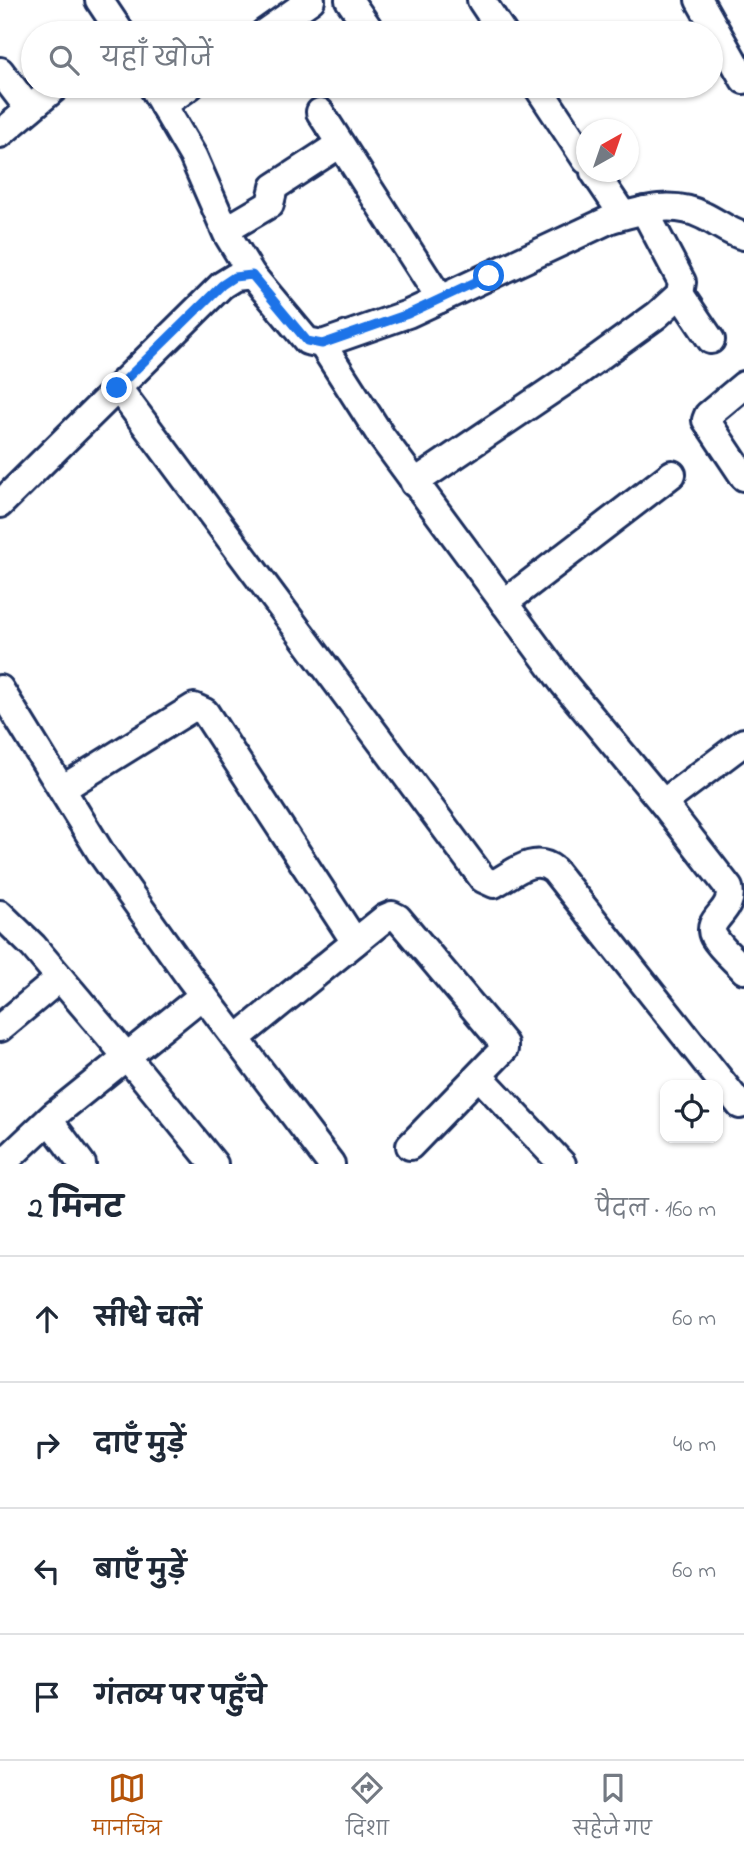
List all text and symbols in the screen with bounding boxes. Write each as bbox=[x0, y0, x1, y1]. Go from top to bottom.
search box bbox=[21, 21, 723, 98]
icon: search bbox=[45, 41, 83, 79]
text: यहाँ खोजें bbox=[101, 41, 213, 79]
north arrow bbox=[576, 119, 639, 182]
route start bbox=[473, 260, 504, 291]
route end bbox=[101, 372, 132, 403]
map controls bbox=[660, 1080, 723, 1143]
button: locate bbox=[660, 1080, 723, 1143]
text: 2 मिनट bbox=[28, 1188, 123, 1232]
text: पैदल · 160 m bbox=[595, 1194, 716, 1227]
icon: ahead bbox=[28, 1300, 66, 1338]
text: सीधे चलें bbox=[95, 1301, 201, 1339]
text: 60 m bbox=[672, 1303, 716, 1336]
icon: right bbox=[28, 1426, 66, 1464]
text: दाएँ मुड़ें bbox=[95, 1427, 185, 1465]
text: 40 m bbox=[673, 1429, 716, 1462]
icon: left bbox=[28, 1552, 66, 1590]
text: बाएँ मुड़ें bbox=[95, 1553, 186, 1591]
text: 60 m bbox=[672, 1555, 716, 1588]
icon: arrive bbox=[28, 1678, 66, 1716]
text: गंतव्य पर पहुँचे bbox=[95, 1679, 266, 1717]
tab: मानचित्र bbox=[92, 1769, 162, 1849]
tab: दिशा bbox=[346, 1769, 389, 1849]
tab: सहेजे गए bbox=[573, 1769, 652, 1849]

